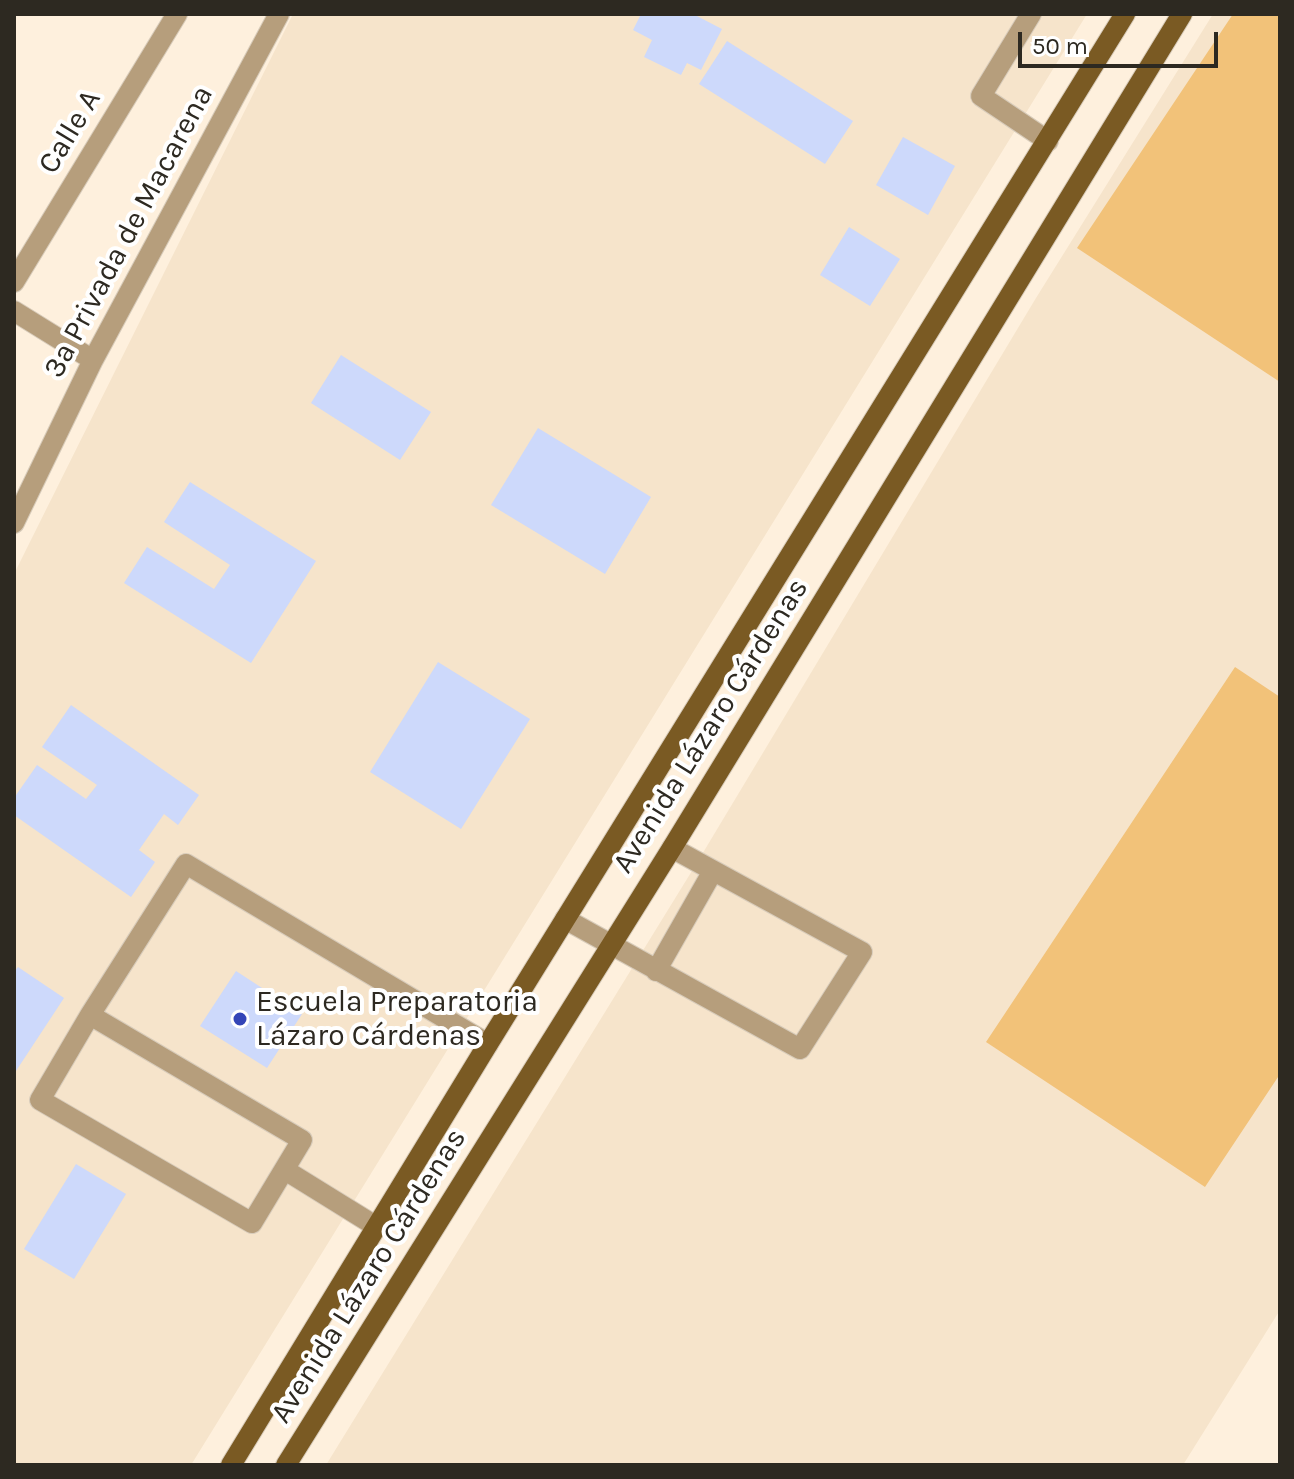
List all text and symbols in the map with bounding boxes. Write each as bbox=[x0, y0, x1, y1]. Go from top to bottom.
scale bar bbox=[1022, 16, 1222, 66]
text: 50 m bbox=[1032, 32, 1088, 60]
street label: 3a Privada de Macarena bbox=[37, 80, 221, 384]
street label: Calle A bbox=[31, 84, 109, 180]
street label: Avenida Lázaro Cárdenas bbox=[606, 572, 816, 880]
place label: Escuela Preparatoria Lázaro Cárdenas bbox=[256, 984, 538, 1054]
marker: Escuela Preparatoria Lázaro Cárdenas bbox=[231, 1010, 249, 1028]
street label: Avenida Lázaro Cárdenas bbox=[264, 1122, 474, 1430]

